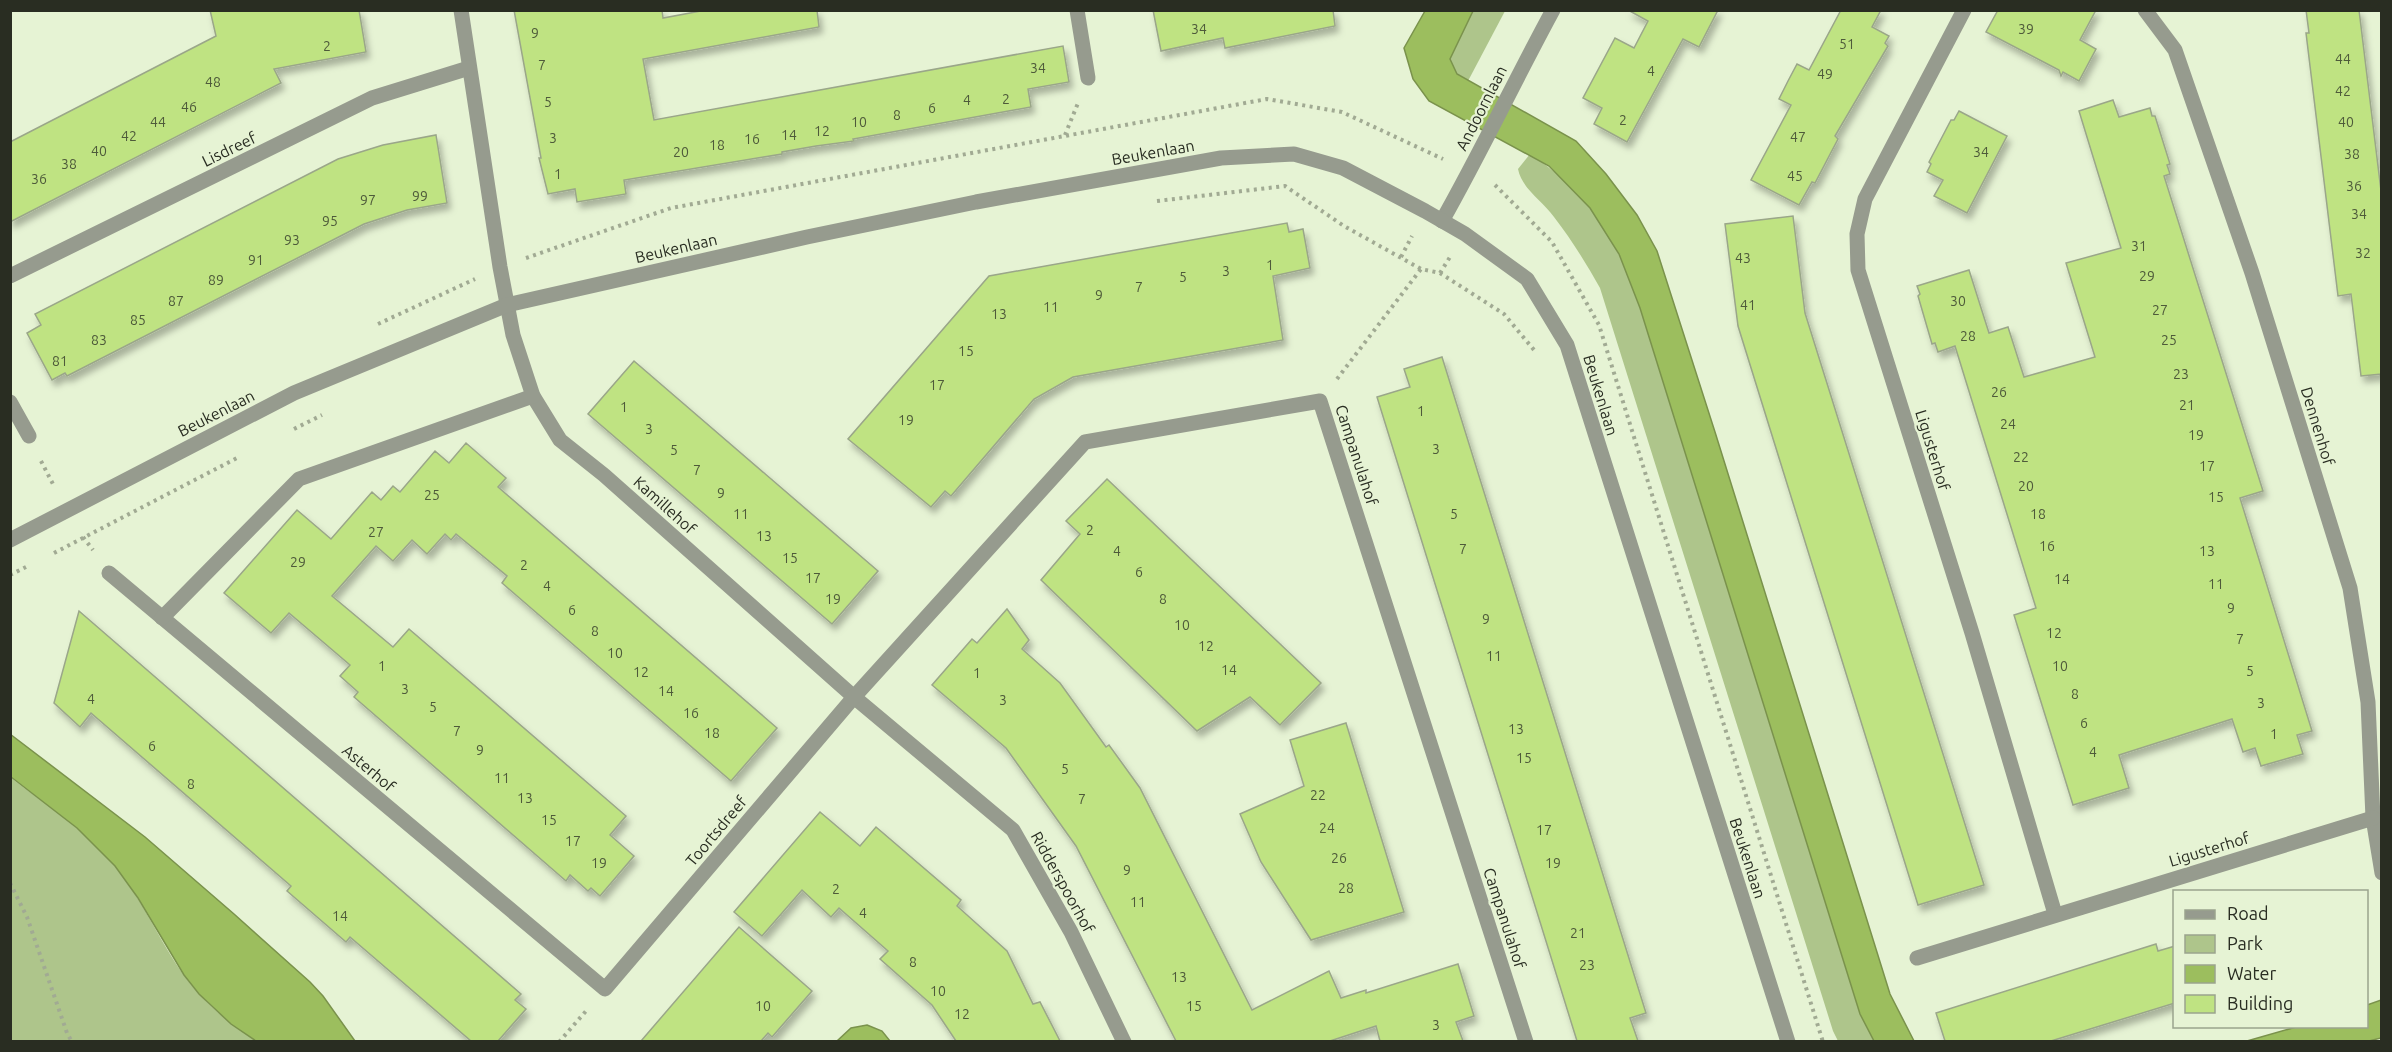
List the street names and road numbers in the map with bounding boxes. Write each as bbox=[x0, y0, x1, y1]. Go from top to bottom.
street label: Andoornlaan bbox=[1452, 63, 1510, 153]
street label: Lisdreef bbox=[199, 128, 260, 170]
street label: Beukenlaan bbox=[1110, 136, 1196, 168]
street label: Beukenlaan bbox=[633, 230, 719, 266]
street label: Beukenlaan bbox=[1580, 352, 1622, 438]
street label: Dennenhof bbox=[2298, 385, 2339, 468]
street label: Beukenlaan bbox=[175, 386, 257, 440]
street label: Campanulahof bbox=[1332, 402, 1382, 508]
street label: Ligusterhof bbox=[1912, 408, 1954, 493]
street label: Kamillehof bbox=[630, 472, 700, 538]
street label: Asterhof bbox=[339, 741, 400, 796]
street label: Toortsdreef bbox=[682, 792, 751, 869]
street label: Beukenlaan bbox=[1727, 815, 1769, 901]
street label: Ridderspoorhof bbox=[1028, 828, 1099, 937]
street label: Ligusterhof bbox=[2167, 828, 2252, 870]
street label: Campanulahof bbox=[1480, 865, 1530, 971]

